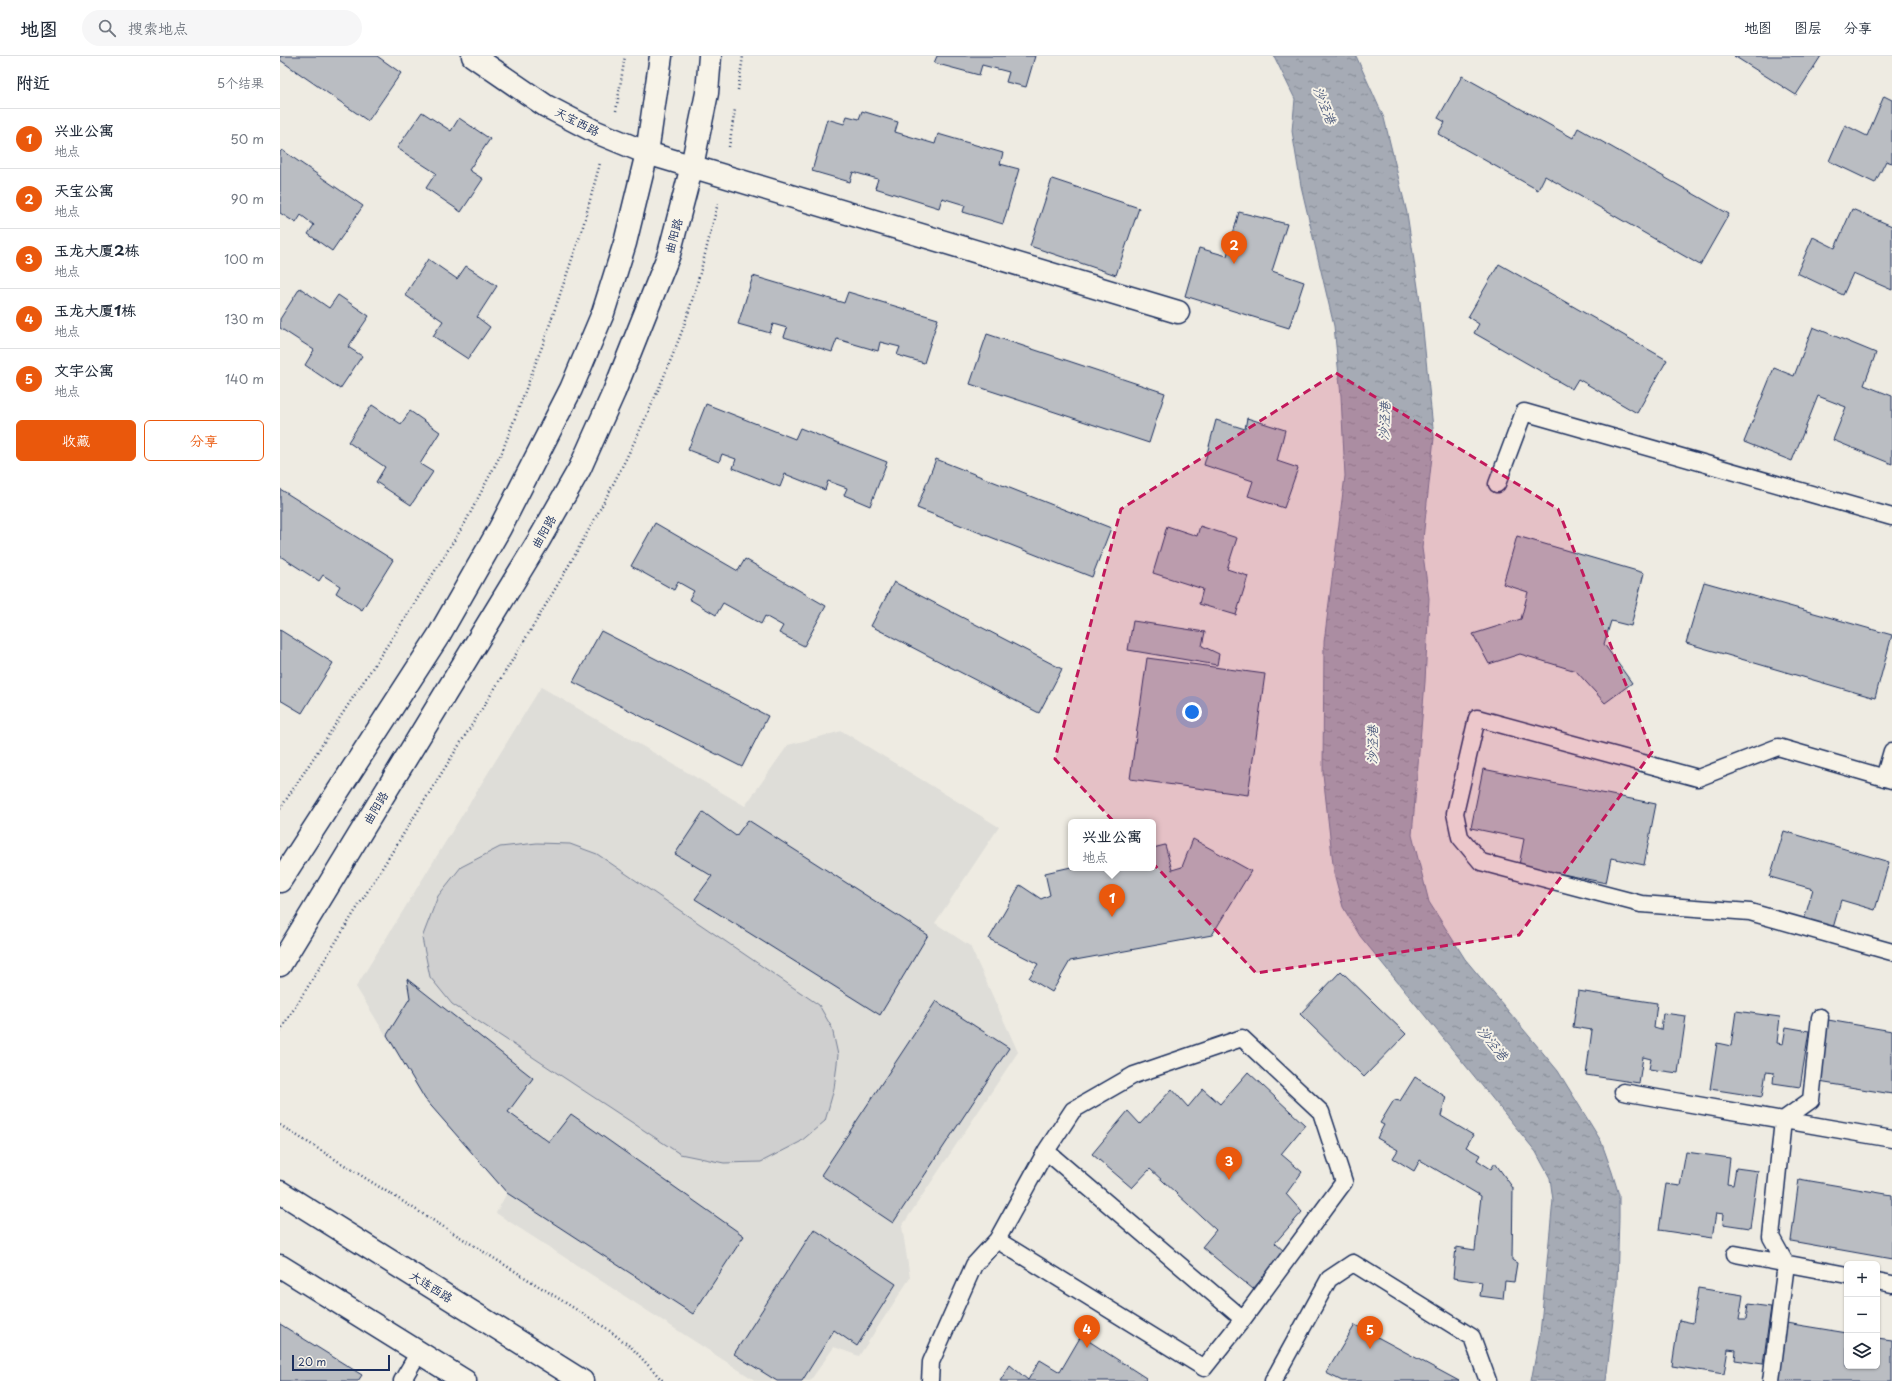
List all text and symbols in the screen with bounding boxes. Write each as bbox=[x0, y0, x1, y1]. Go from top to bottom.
search box bbox=[82, 10, 362, 46]
text: 地图 bbox=[20, 14, 58, 42]
text: 搜索地点 bbox=[128, 16, 188, 39]
icon: search bbox=[96, 17, 118, 39]
text: 地图 bbox=[1744, 17, 1772, 38]
text: 图层 bbox=[1794, 17, 1822, 38]
text: 分享 bbox=[1844, 17, 1872, 38]
text: 附近 bbox=[16, 69, 50, 95]
text: 5个结果 bbox=[217, 73, 264, 92]
water label: 沙泾港 bbox=[1309, 83, 1342, 128]
street label: 天宝西路 bbox=[552, 102, 603, 140]
text: 兴业公寓 bbox=[54, 118, 114, 141]
text: 1 bbox=[26, 129, 32, 148]
text: 50 m bbox=[230, 129, 264, 148]
text: 地点 bbox=[54, 141, 80, 160]
text: 天宝公寓 bbox=[54, 178, 114, 201]
text: 2 bbox=[24, 189, 34, 208]
text: 90 m bbox=[231, 189, 264, 208]
text: 地点 bbox=[54, 201, 80, 220]
street label: 曲阳路 bbox=[660, 216, 686, 255]
pin: 2 bbox=[1221, 231, 1247, 264]
text: 玉龙大厦2栋 bbox=[54, 238, 140, 261]
text: 3 bbox=[25, 249, 33, 268]
text: 100 m bbox=[224, 249, 264, 268]
text: 地点 bbox=[54, 261, 80, 280]
text: 玉龙大厦1栋 bbox=[54, 298, 136, 321]
text: 4 bbox=[25, 309, 33, 328]
text: 130 m bbox=[225, 309, 264, 328]
text: 地点 bbox=[54, 321, 80, 340]
text: 文宇公寓 bbox=[54, 358, 114, 381]
text: 5 bbox=[25, 369, 33, 388]
text: 140 m bbox=[225, 369, 264, 388]
text: 地点 bbox=[54, 381, 80, 400]
water label: 沙泾港 bbox=[1373, 399, 1394, 441]
button: 收藏 bbox=[16, 420, 136, 461]
button: 分享 bbox=[144, 420, 264, 461]
street label: 曲阳路 bbox=[526, 511, 560, 552]
your location bbox=[1182, 702, 1202, 722]
water label: 沙泾港 bbox=[1362, 723, 1381, 765]
street label: 曲阳路 bbox=[358, 787, 392, 828]
popup bbox=[1068, 819, 1156, 871]
text: 兴业公寓 bbox=[1082, 824, 1142, 847]
text: 地点 bbox=[1082, 847, 1108, 866]
pin: 1 bbox=[1099, 884, 1125, 917]
water label: 沙泾港 bbox=[1474, 1022, 1514, 1065]
pin: 3 bbox=[1216, 1147, 1242, 1180]
map controls bbox=[1844, 1261, 1880, 1369]
button: + bbox=[1844, 1261, 1880, 1297]
street label: 大连西路 bbox=[406, 1266, 457, 1307]
button: − bbox=[1844, 1297, 1880, 1333]
pin: 4 bbox=[1074, 1315, 1100, 1348]
pin: 5 bbox=[1357, 1316, 1383, 1349]
button: layers bbox=[1844, 1333, 1880, 1369]
scale bar bbox=[292, 1353, 390, 1372]
text: 20 m bbox=[298, 1353, 326, 1370]

